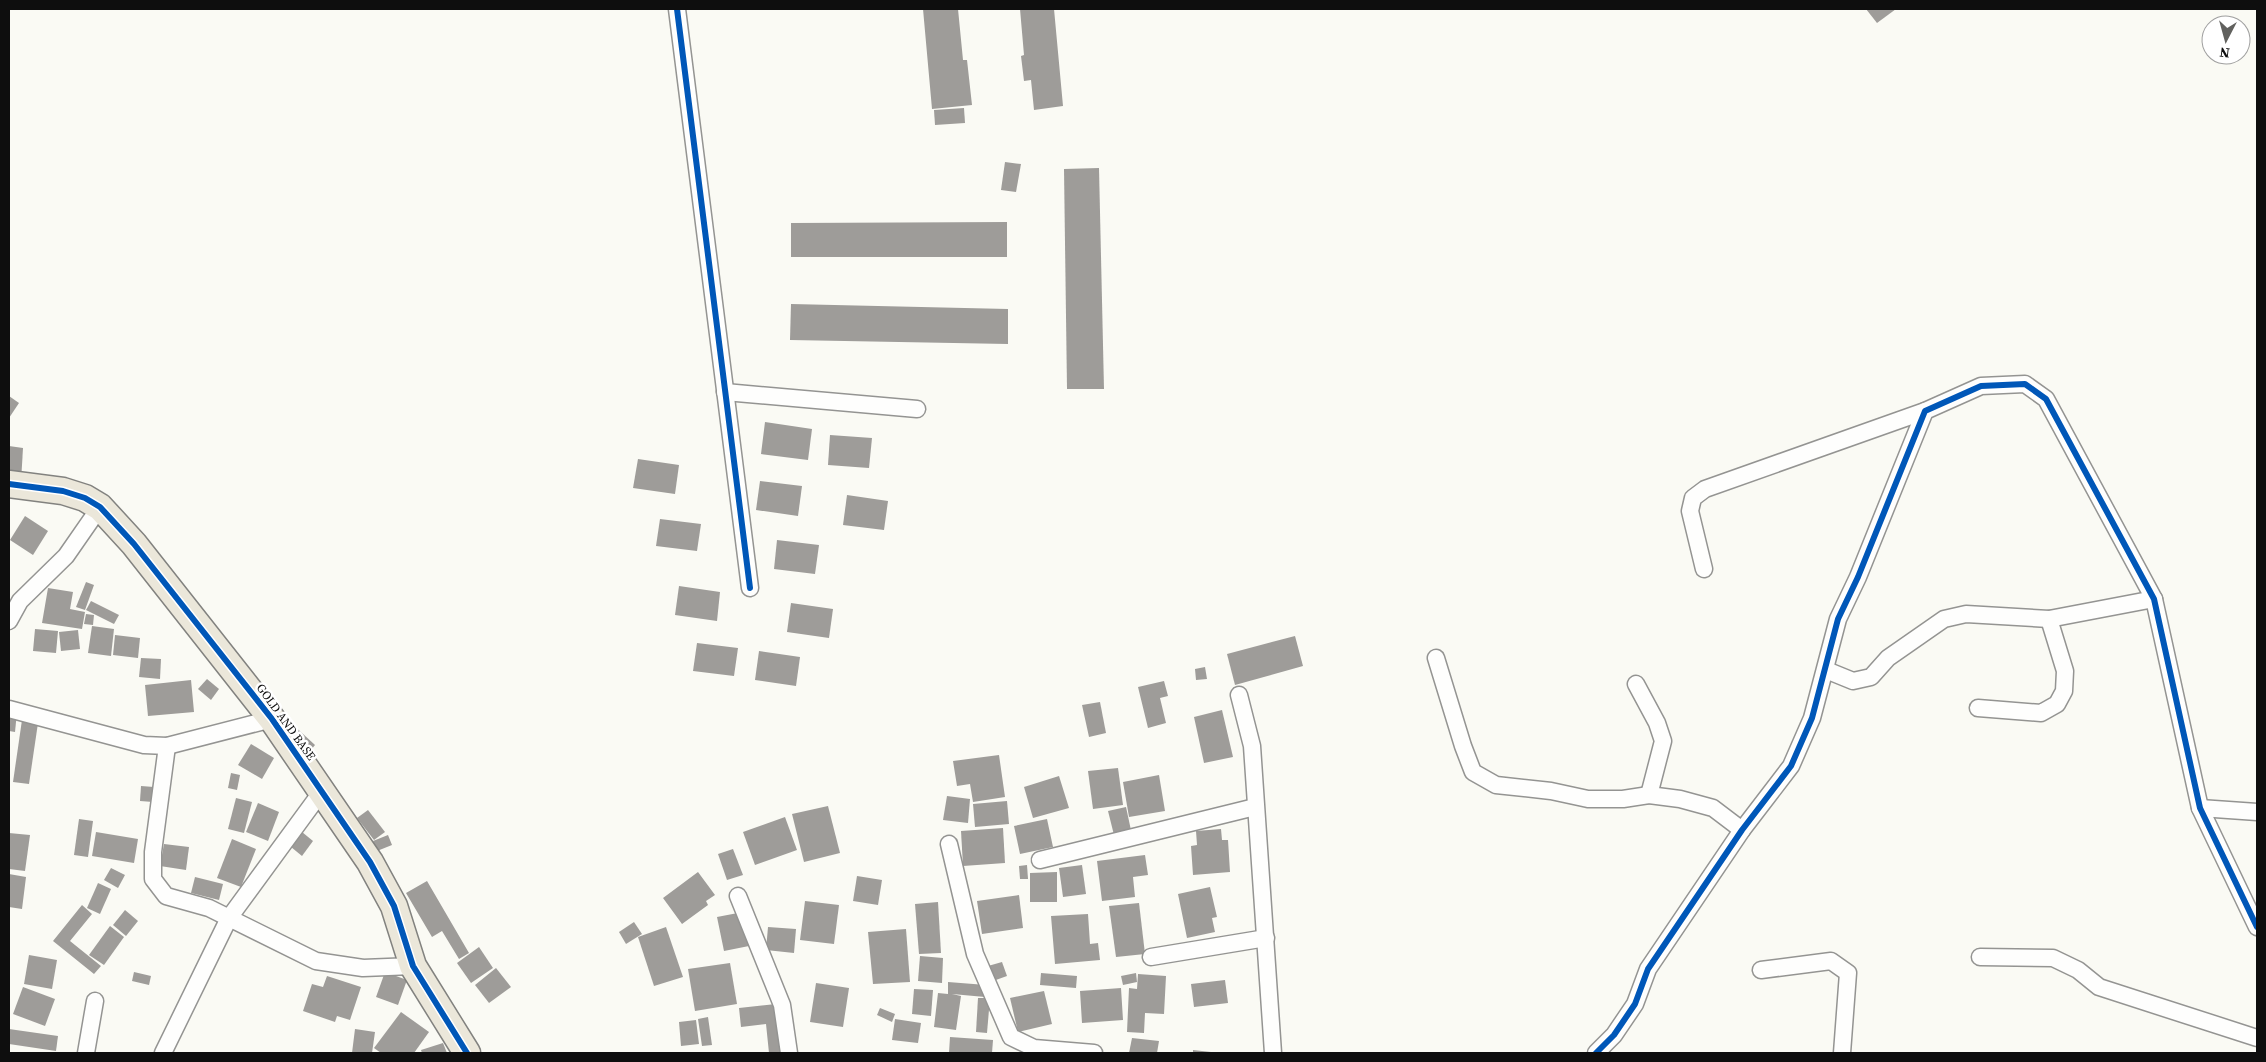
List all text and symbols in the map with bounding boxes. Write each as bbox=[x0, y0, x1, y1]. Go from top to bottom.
north arrow bbox=[2201, 15, 2251, 65]
text: N bbox=[2219, 42, 2231, 63]
street label: GOLD AND BASE bbox=[253, 680, 319, 764]

